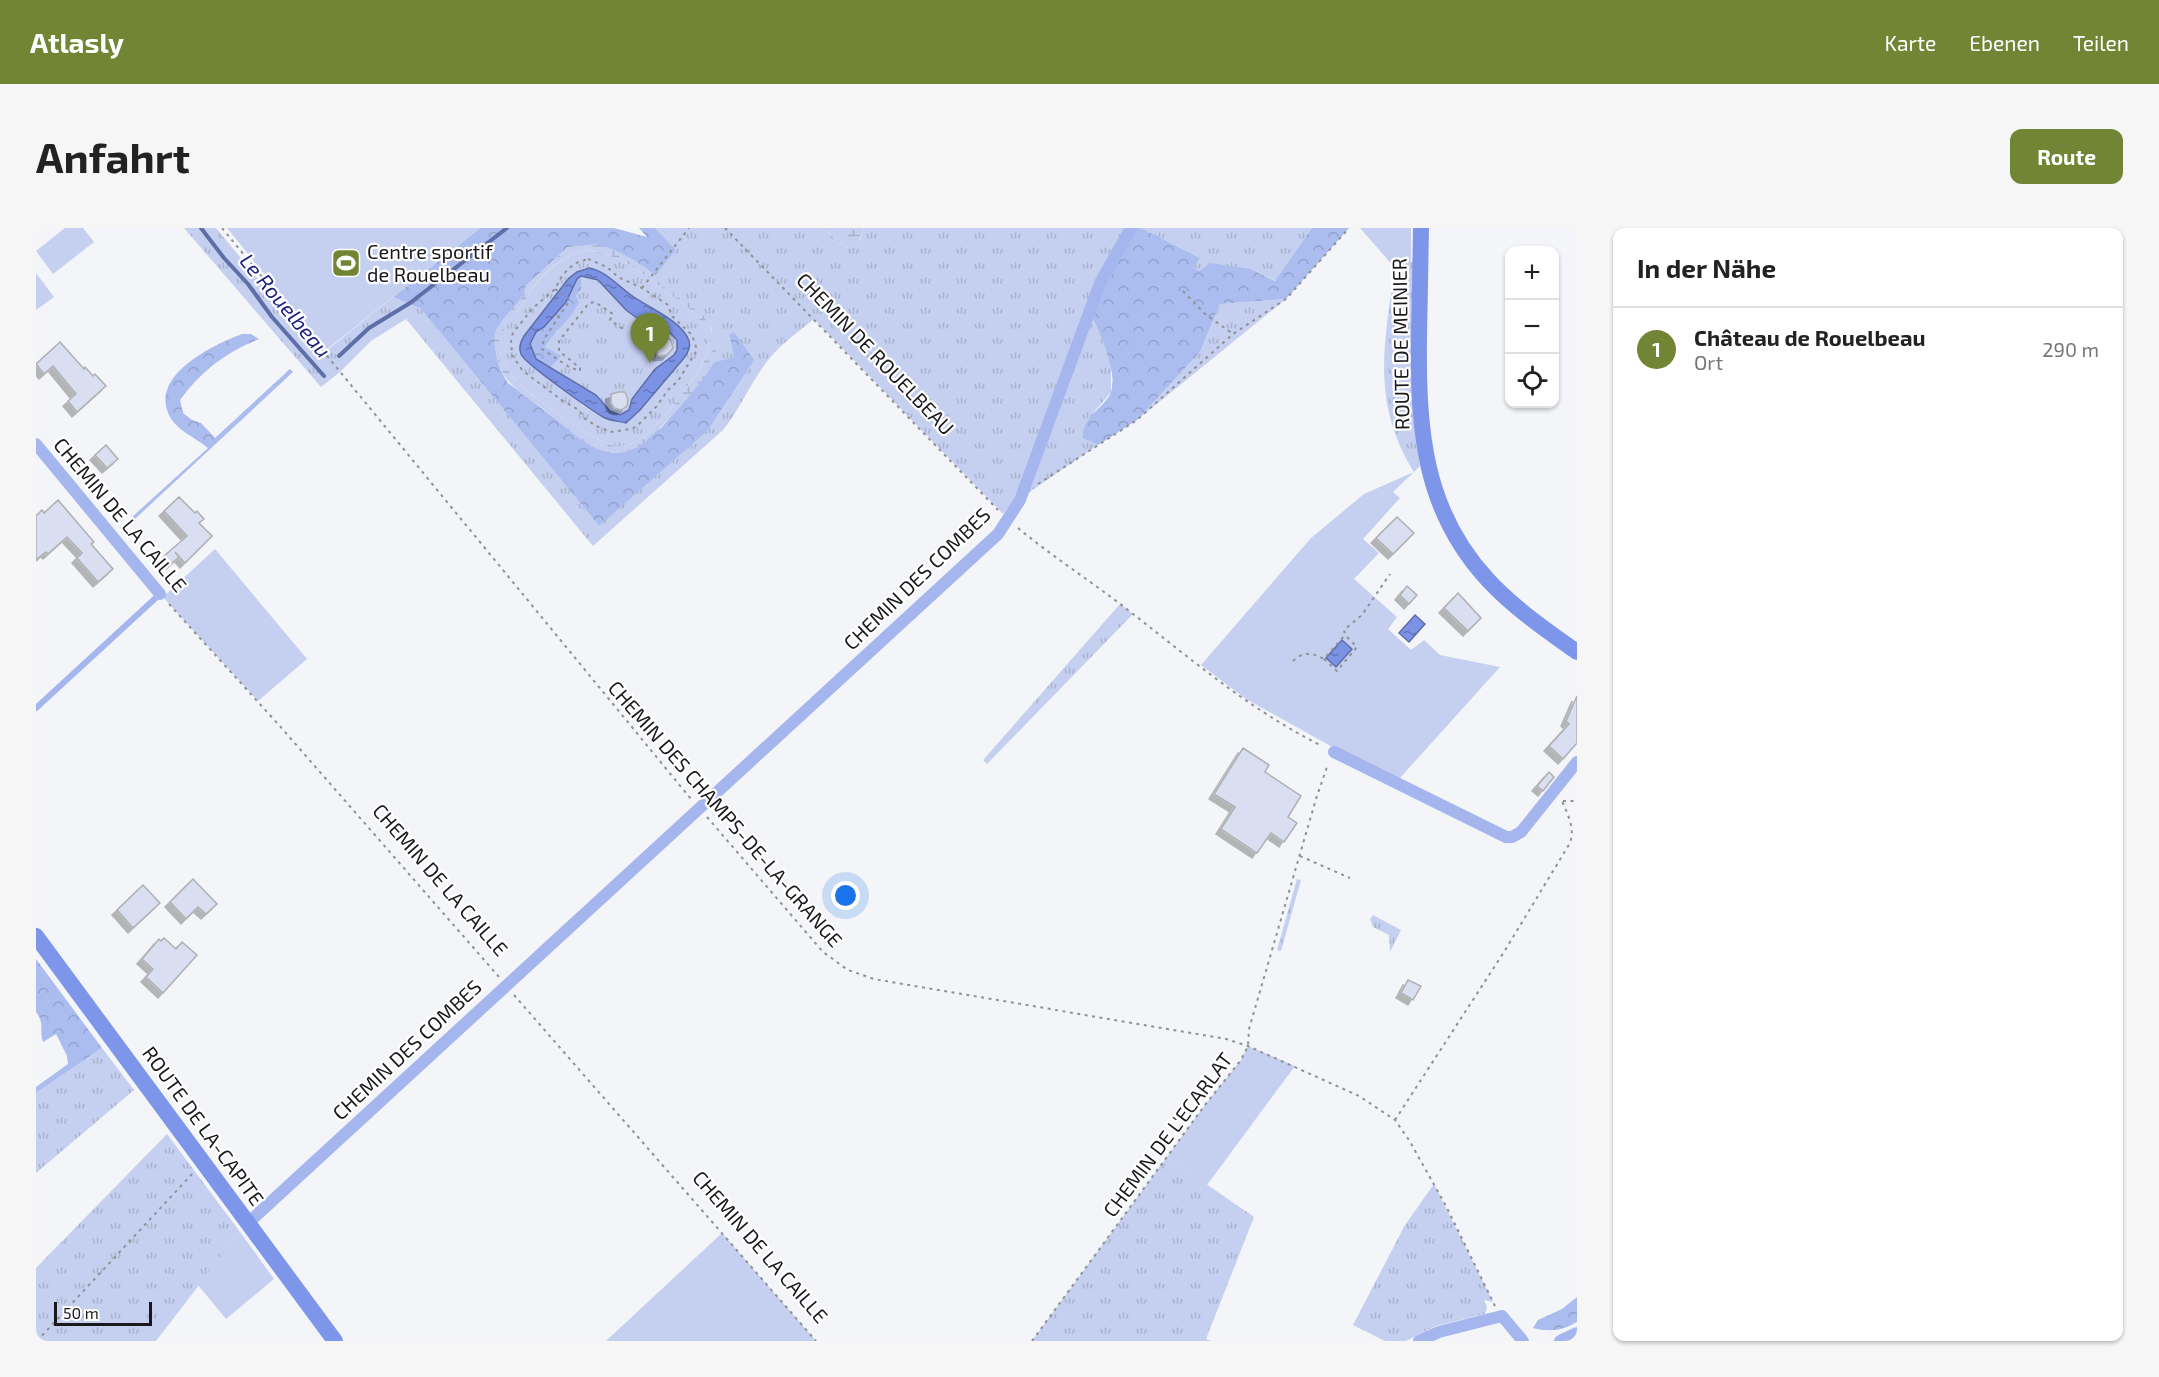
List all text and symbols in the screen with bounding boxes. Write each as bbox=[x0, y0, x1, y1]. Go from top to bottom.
text: Atlasly bbox=[30, 25, 124, 59]
text: Karte bbox=[1885, 30, 1936, 55]
text: Ebenen bbox=[1969, 30, 2040, 55]
text: Teilen bbox=[2073, 30, 2129, 55]
button: Route bbox=[2010, 129, 2123, 184]
text: Anfahrt bbox=[36, 131, 190, 181]
place label: Centre sportif de Rouelbeau bbox=[367, 239, 493, 286]
map controls bbox=[1505, 246, 1559, 408]
button: + bbox=[1505, 246, 1559, 300]
sports icon: Centre sportif de Rouelbeau bbox=[330, 247, 362, 279]
water label: Le Rouelbeau bbox=[236, 248, 337, 362]
text: In der Nähe bbox=[1637, 252, 1776, 283]
street label: ROUTE DE MEINIER bbox=[1386, 258, 1414, 430]
street label: CHEMIN DE ROUELBEAU bbox=[792, 267, 959, 439]
button: − bbox=[1505, 300, 1559, 354]
pin: 1 bbox=[630, 314, 670, 363]
text: Château de Rouelbeau bbox=[1694, 324, 1926, 350]
text: 1 bbox=[1652, 337, 1661, 361]
text: 290 m bbox=[2042, 337, 2099, 361]
text: Ort bbox=[1694, 350, 1723, 374]
button: locate bbox=[1505, 354, 1559, 408]
street label: CHEMIN DE LA CAILLE bbox=[49, 432, 192, 596]
street label: CHEMIN DES COMBES bbox=[838, 502, 995, 654]
street label: CHEMIN DES CHAMPS-DE-LA-GRANGE bbox=[604, 675, 848, 951]
street label: CHEMIN DE LA CAILLE bbox=[368, 798, 513, 960]
your location bbox=[831, 881, 860, 910]
street label: CHEMIN DES COMBES bbox=[327, 974, 486, 1124]
street label: ROUTE DE LA-CAPITE bbox=[138, 1041, 270, 1210]
street label: CHEMIN DE L'ECARLAT bbox=[1098, 1047, 1237, 1221]
street label: CHEMIN DE LA CAILLE bbox=[688, 1165, 833, 1327]
scale bar bbox=[54, 1299, 152, 1326]
text: 50 m bbox=[63, 1303, 99, 1322]

